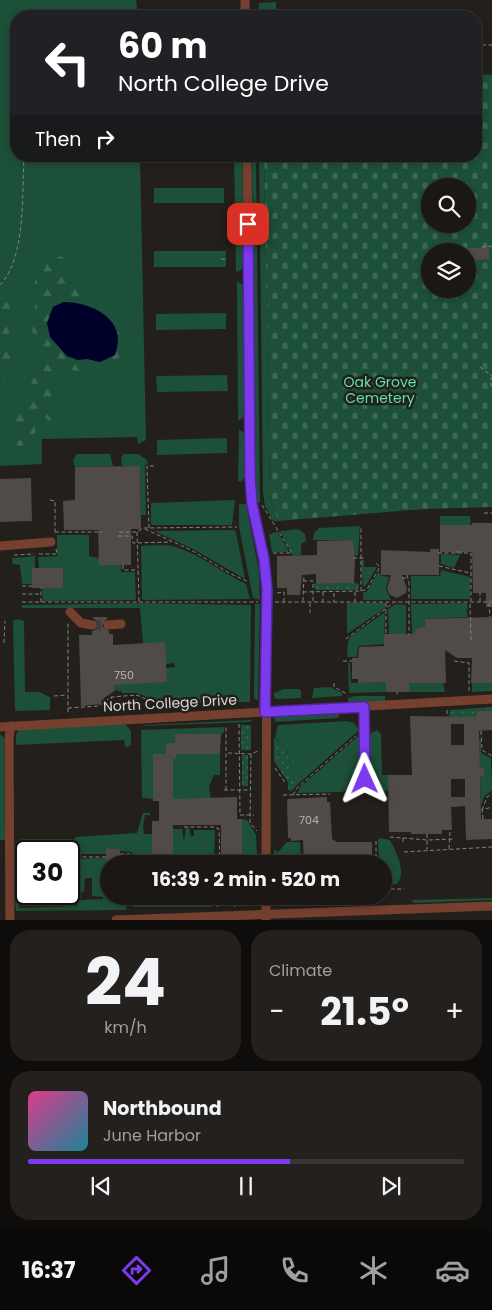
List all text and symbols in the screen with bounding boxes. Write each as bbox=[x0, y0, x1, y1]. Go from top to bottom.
text: 60 m bbox=[118, 21, 208, 70]
icon: left bbox=[35, 30, 100, 95]
text: North College Drive bbox=[118, 68, 329, 99]
icon: right bbox=[91, 125, 119, 153]
text: Then bbox=[35, 126, 81, 153]
map controls bbox=[421, 178, 476, 298]
button: search bbox=[421, 178, 476, 233]
pin bbox=[227, 203, 269, 245]
icon: arrive bbox=[234, 210, 262, 238]
button: layers bbox=[421, 243, 476, 298]
park label: Oak Grove Cemetery bbox=[343, 372, 417, 408]
house number: 750 bbox=[114, 667, 134, 683]
street label: North College Drive bbox=[102, 689, 238, 716]
position arrow bbox=[338, 752, 390, 804]
house number: 704 bbox=[299, 812, 319, 828]
speed limit sign: 30 bbox=[15, 840, 80, 905]
text: 16:39 · 2 min · 520 m bbox=[152, 866, 340, 893]
text: 24 bbox=[85, 937, 166, 1028]
text: Climate bbox=[269, 959, 332, 982]
text: 21.5° bbox=[320, 985, 409, 1038]
text: − bbox=[269, 992, 284, 1031]
text: + bbox=[445, 992, 464, 1031]
text: km/h bbox=[104, 1016, 147, 1039]
text: Northbound bbox=[103, 1095, 222, 1122]
text: June Harbor bbox=[103, 1124, 201, 1147]
icon: previous bbox=[87, 1172, 115, 1200]
icon: pause bbox=[232, 1172, 260, 1200]
icon: next bbox=[377, 1172, 405, 1200]
icon: directions bbox=[119, 1253, 154, 1288]
icon: music bbox=[198, 1253, 233, 1288]
icon: phone bbox=[277, 1253, 312, 1288]
icon: climate bbox=[356, 1253, 391, 1288]
icon: car bbox=[435, 1253, 470, 1288]
text: 16:37 bbox=[22, 1255, 76, 1286]

